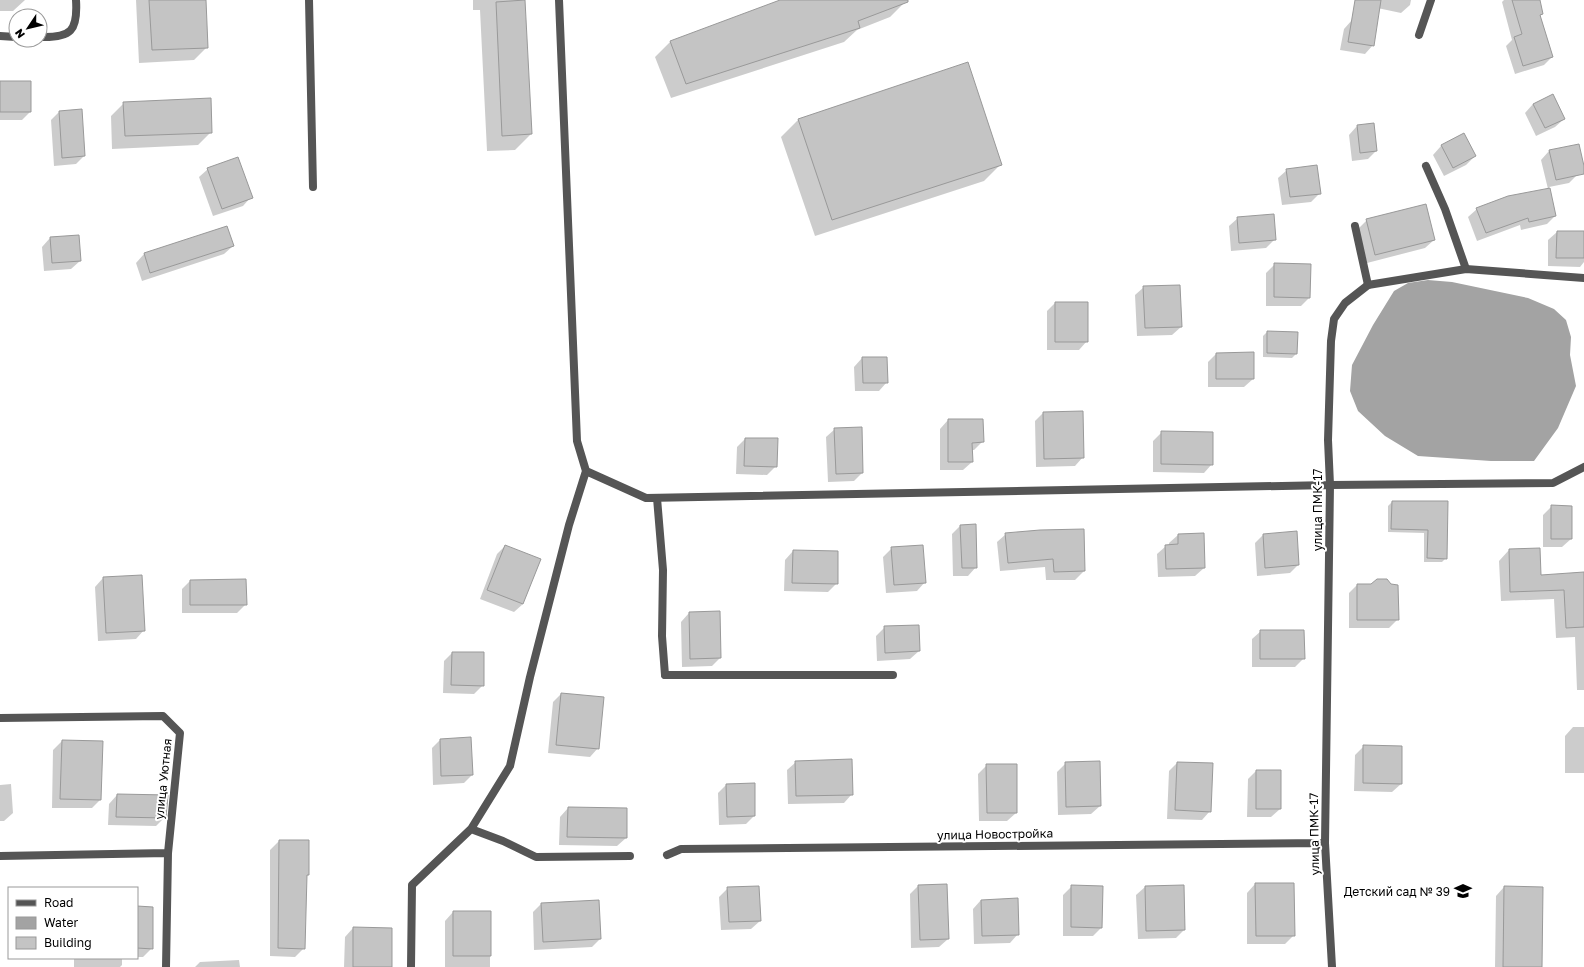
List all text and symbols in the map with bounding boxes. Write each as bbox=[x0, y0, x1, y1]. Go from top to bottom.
north arrow bbox=[8, 8, 48, 48]
text: N bbox=[12, 27, 27, 41]
street label: улица ПМК-17 bbox=[1310, 469, 1325, 551]
street label: улица Уютная bbox=[151, 738, 175, 820]
street label: улица ПМК-17 bbox=[1306, 793, 1322, 875]
street label: улица Новостройка bbox=[937, 825, 1053, 843]
school or university icon: Детский сад № 39 bbox=[1453, 881, 1473, 901]
place label: Детский сад № 39 bbox=[1344, 884, 1450, 899]
legend bbox=[8, 887, 138, 959]
text: Road bbox=[44, 895, 73, 910]
text: Water bbox=[44, 915, 78, 930]
text: Building bbox=[44, 935, 92, 950]

